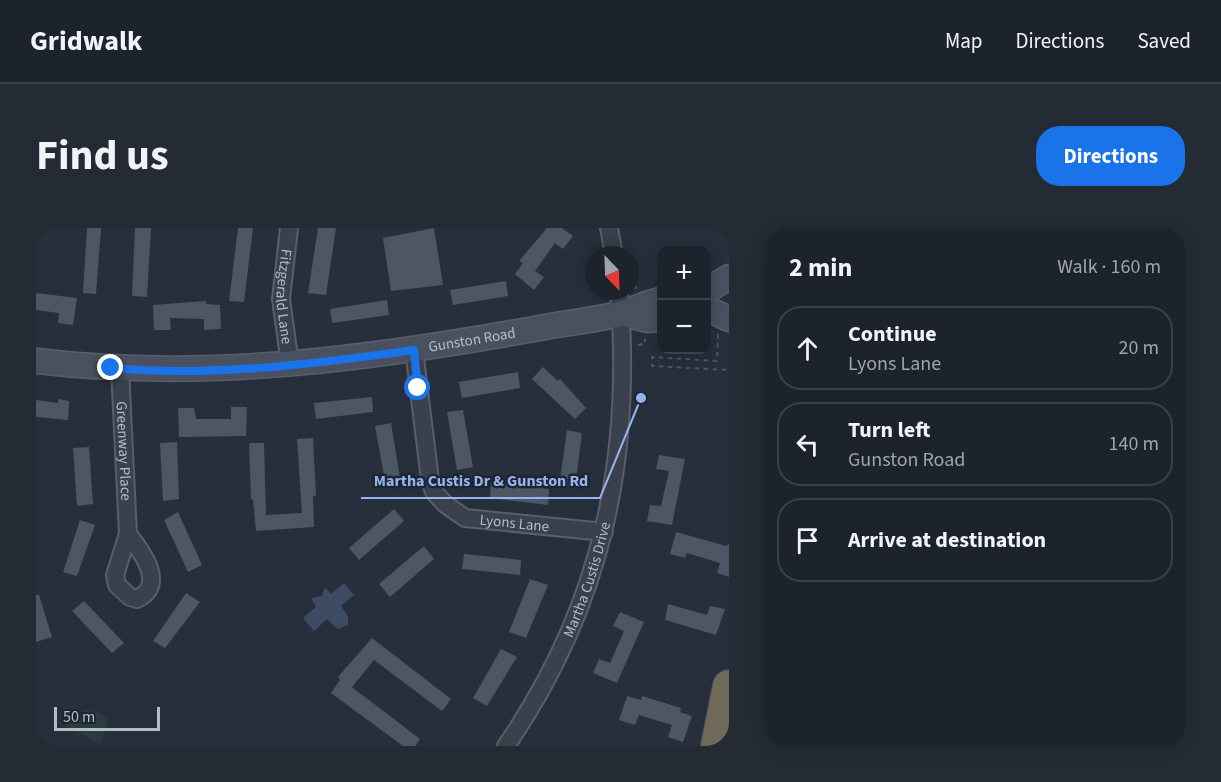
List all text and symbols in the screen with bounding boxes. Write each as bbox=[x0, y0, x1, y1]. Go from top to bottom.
text: Gridwalk bbox=[30, 21, 142, 61]
text: Map bbox=[945, 26, 983, 56]
text: Directions bbox=[1016, 26, 1104, 56]
text: Saved bbox=[1137, 26, 1191, 56]
text: Find us bbox=[36, 126, 169, 186]
button: Directions bbox=[1036, 126, 1185, 186]
north arrow bbox=[585, 246, 639, 300]
map controls bbox=[657, 246, 711, 354]
button: + bbox=[657, 246, 711, 300]
street label: Fitzgerald Lane bbox=[270, 248, 297, 345]
text: 2 min bbox=[789, 249, 852, 286]
text: Walk · 160 m bbox=[1057, 253, 1161, 281]
button: − bbox=[657, 300, 711, 354]
text: Continue bbox=[848, 318, 937, 350]
street label: Gunston Road bbox=[427, 323, 517, 358]
icon: ahead bbox=[791, 332, 824, 365]
text: 20 m bbox=[1119, 334, 1159, 362]
text: Lyons Lane bbox=[848, 350, 941, 378]
route end bbox=[97, 354, 123, 380]
route start bbox=[404, 374, 430, 400]
street label: Greenway Place bbox=[111, 401, 136, 501]
text: Turn left bbox=[848, 414, 930, 446]
icon: left bbox=[791, 428, 824, 461]
text: 140 m bbox=[1109, 430, 1159, 458]
text: Gunston Road bbox=[848, 446, 965, 474]
callout: Martha Custis Dr & Gunston Rd bbox=[361, 464, 600, 498]
text: Martha Custis Dr & Gunston Rd bbox=[374, 470, 588, 492]
street label: Lyons Lane bbox=[479, 510, 550, 537]
street label: Martha Custis Drive bbox=[558, 520, 616, 641]
icon: arrive bbox=[791, 524, 824, 557]
text: Arrive at destination bbox=[848, 524, 1046, 556]
scale bar bbox=[54, 704, 160, 732]
text: 50 m bbox=[63, 706, 95, 728]

